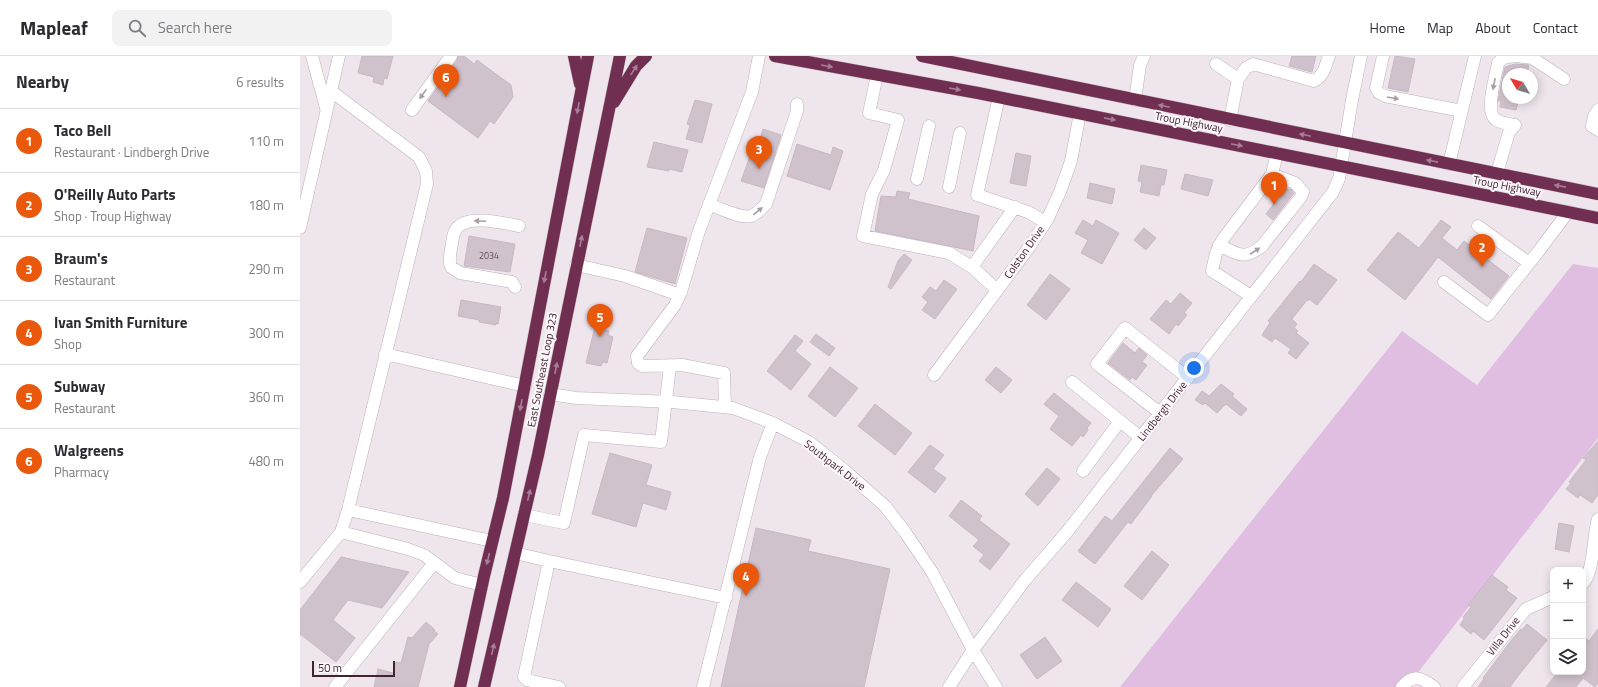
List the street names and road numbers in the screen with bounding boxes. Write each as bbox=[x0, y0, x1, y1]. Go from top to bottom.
street label: Troup Highway bbox=[1154, 108, 1225, 137]
street label: Troup Highway bbox=[1472, 172, 1543, 201]
street label: Colston Drive bbox=[1000, 222, 1048, 282]
street label: East Southeast Loop 323 bbox=[523, 311, 561, 429]
street label: Lindbergh Drive bbox=[1133, 377, 1191, 444]
street label: Southpark Drive bbox=[801, 436, 870, 494]
street label: Villa Drive bbox=[1483, 613, 1524, 659]

